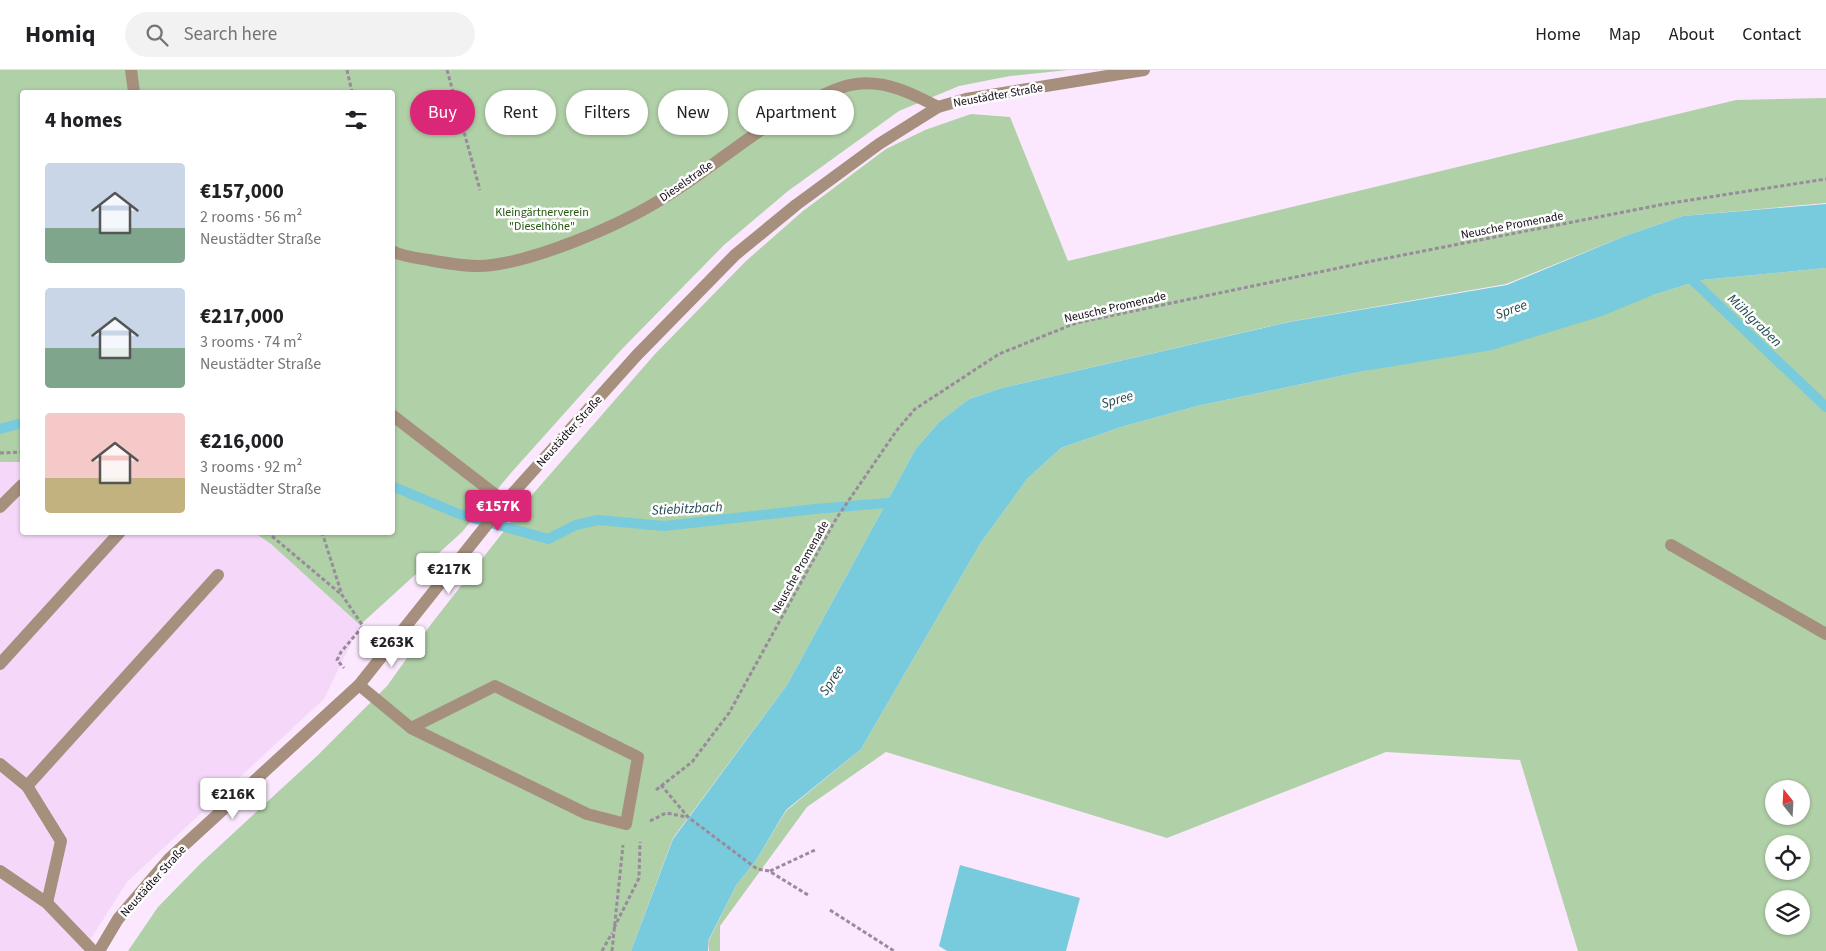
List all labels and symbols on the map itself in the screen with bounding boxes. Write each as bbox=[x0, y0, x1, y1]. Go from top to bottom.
street label: Neustädter Straße bbox=[952, 79, 1044, 112]
street label: Dieselstraße bbox=[656, 157, 717, 206]
park label: Kleingärtnerverein "Dieselhöhe" bbox=[495, 204, 589, 235]
street label: Neusche Promenade bbox=[1459, 207, 1565, 244]
street label: Neusche Promenade bbox=[1062, 287, 1168, 327]
water label: Mühlgraben bbox=[1722, 290, 1786, 352]
water label: Spree bbox=[1493, 295, 1530, 325]
water label: Spree bbox=[1099, 386, 1136, 414]
street label: Neustädter Straße bbox=[533, 392, 606, 471]
pin: €157K bbox=[463, 490, 533, 532]
water label: Stiebitzbach bbox=[651, 497, 723, 521]
street label: Neusche Promenade bbox=[768, 518, 833, 617]
pin: €217K bbox=[414, 552, 484, 595]
pin: €263K bbox=[357, 626, 427, 668]
water label: Spree bbox=[815, 661, 849, 700]
pin: €216K bbox=[198, 778, 268, 820]
north arrow bbox=[1765, 780, 1810, 825]
street label: Neustädter Straße bbox=[117, 842, 190, 921]

